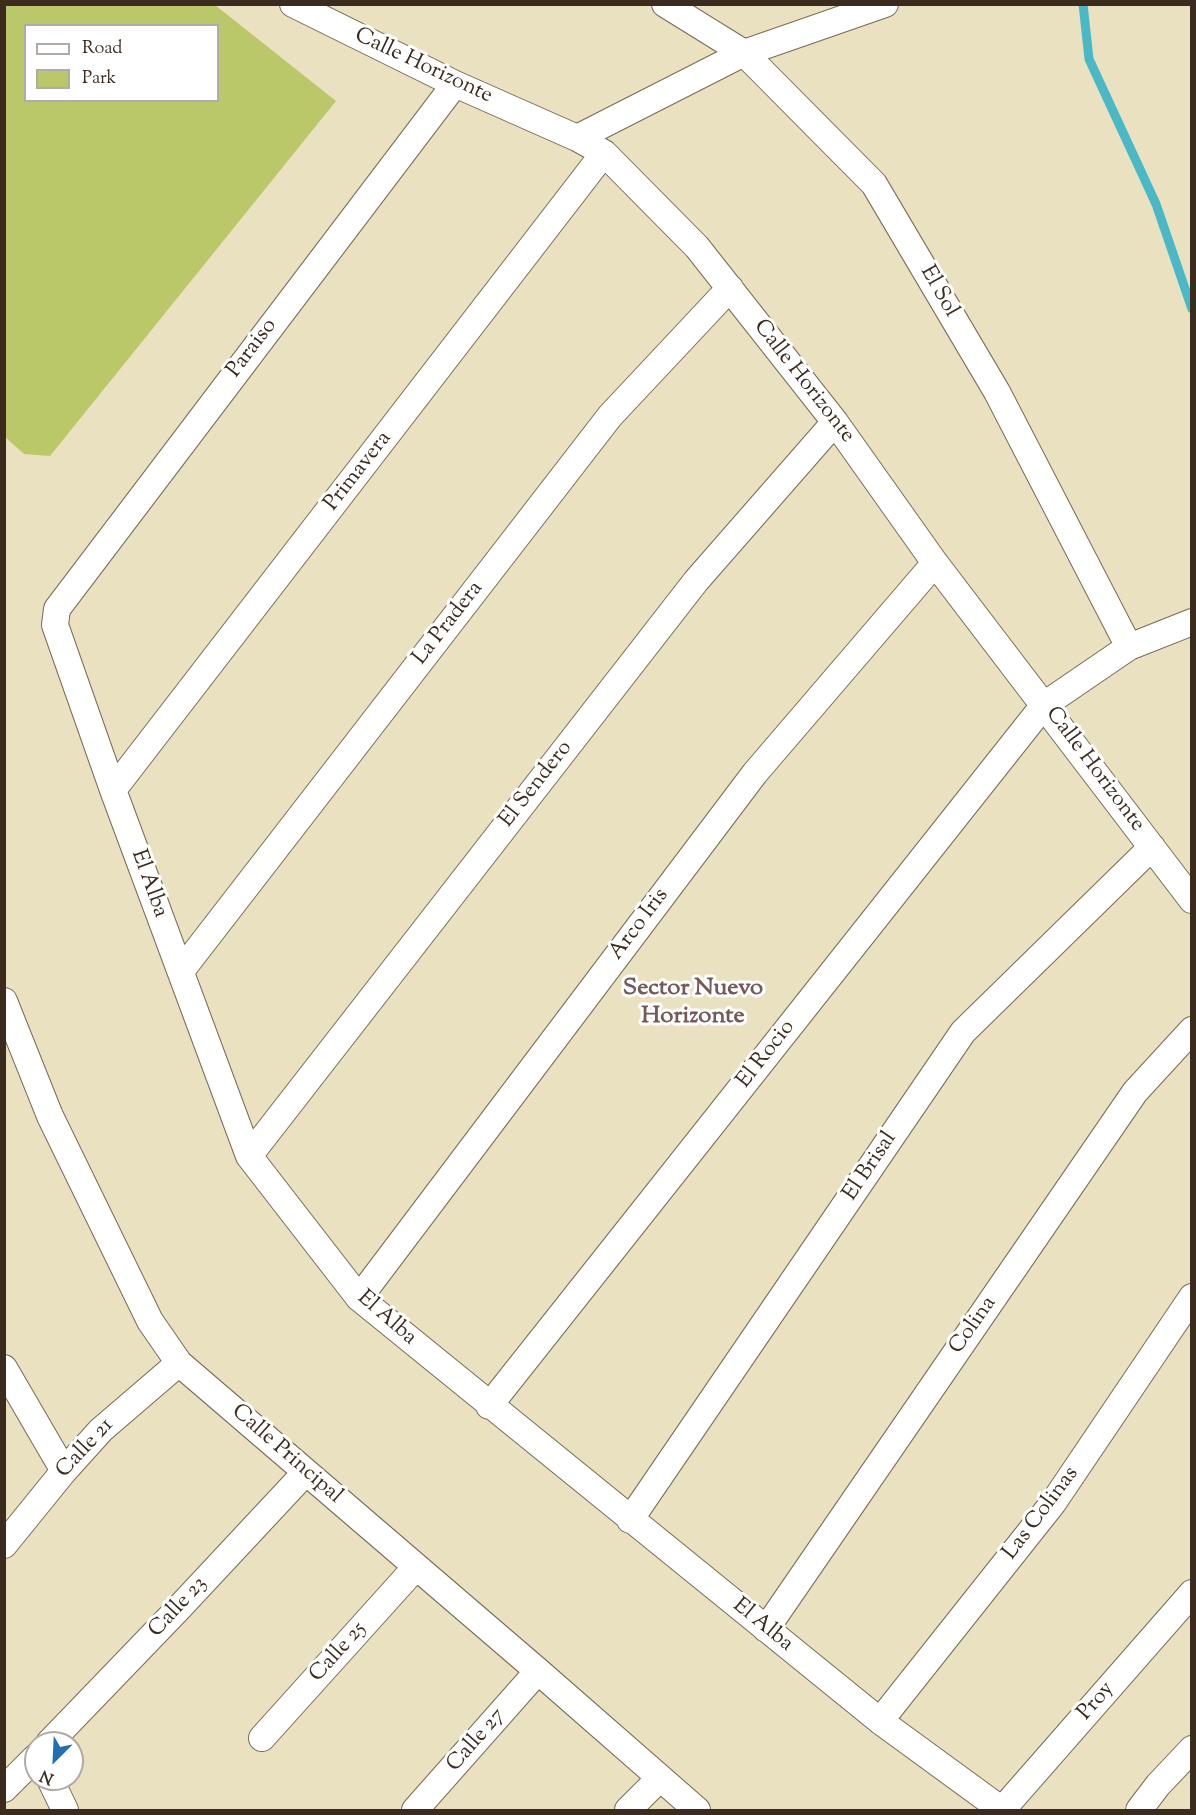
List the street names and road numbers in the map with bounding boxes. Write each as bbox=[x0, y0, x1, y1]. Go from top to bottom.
street label: Calle Horizonte bbox=[350, 23, 496, 111]
street label: El Sol bbox=[913, 261, 963, 323]
street label: Paraiso bbox=[222, 314, 284, 384]
street label: Calle Horizonte bbox=[747, 315, 859, 449]
street label: Primavera bbox=[320, 427, 398, 517]
street label: La Pradera bbox=[408, 577, 490, 671]
street label: Calle Horizonte bbox=[1039, 702, 1149, 838]
street label: El Sendero bbox=[495, 736, 579, 834]
street label: El Alba bbox=[124, 846, 172, 922]
street label: Arco Iris bbox=[605, 884, 675, 966]
street label: El Rocio bbox=[732, 1016, 802, 1094]
street label: El Brisal bbox=[838, 1128, 904, 1206]
street label: El Alba bbox=[351, 1286, 421, 1352]
street label: Colina bbox=[945, 1292, 1003, 1360]
street label: Calle Principal bbox=[225, 1400, 347, 1510]
street label: Calle 21 bbox=[52, 1414, 120, 1484]
street label: Las Colinas bbox=[998, 1462, 1086, 1566]
street label: Calle 23 bbox=[144, 1572, 214, 1644]
street label: El Alba bbox=[726, 1594, 798, 1658]
street label: Calle 25 bbox=[305, 1617, 373, 1689]
street label: Proy bbox=[1073, 1677, 1121, 1727]
street label: Calle 27 bbox=[442, 1704, 512, 1778]

